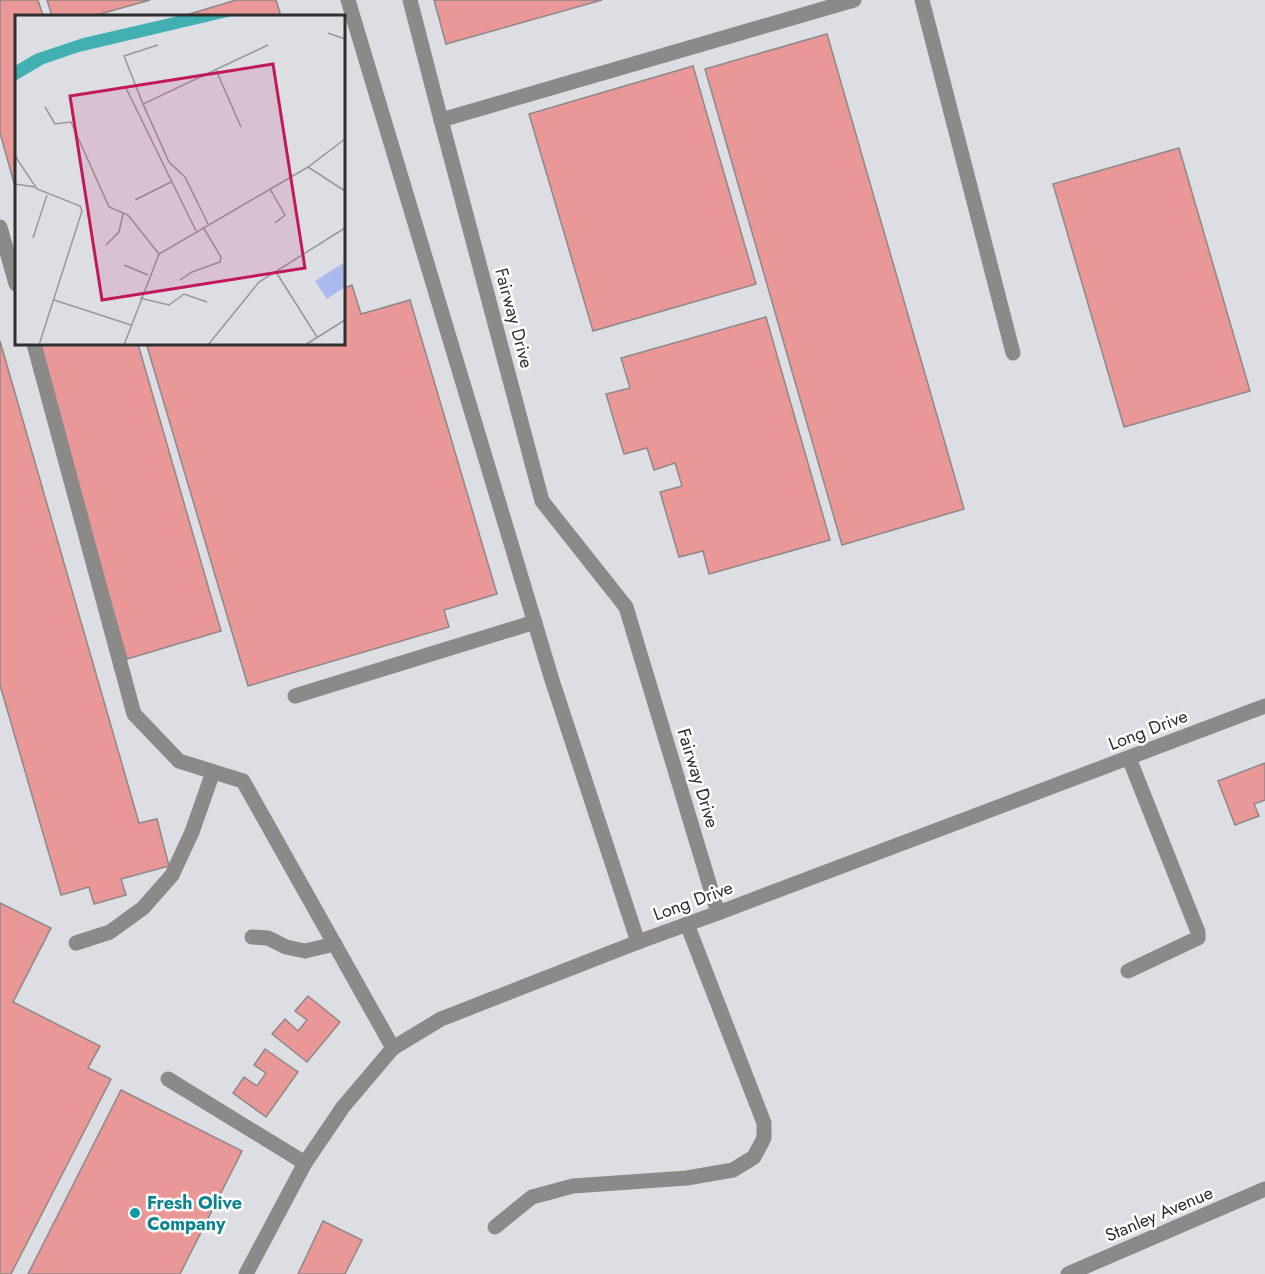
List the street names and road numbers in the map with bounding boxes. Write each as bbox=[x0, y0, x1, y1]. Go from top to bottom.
street label: Fairway Drive bbox=[488, 265, 540, 371]
street label: Long Drive bbox=[1105, 703, 1191, 757]
street label: Fairway Drive bbox=[671, 725, 725, 831]
street label: Long Drive bbox=[650, 875, 736, 927]
street label: Stanley Avenue bbox=[1101, 1180, 1217, 1248]

